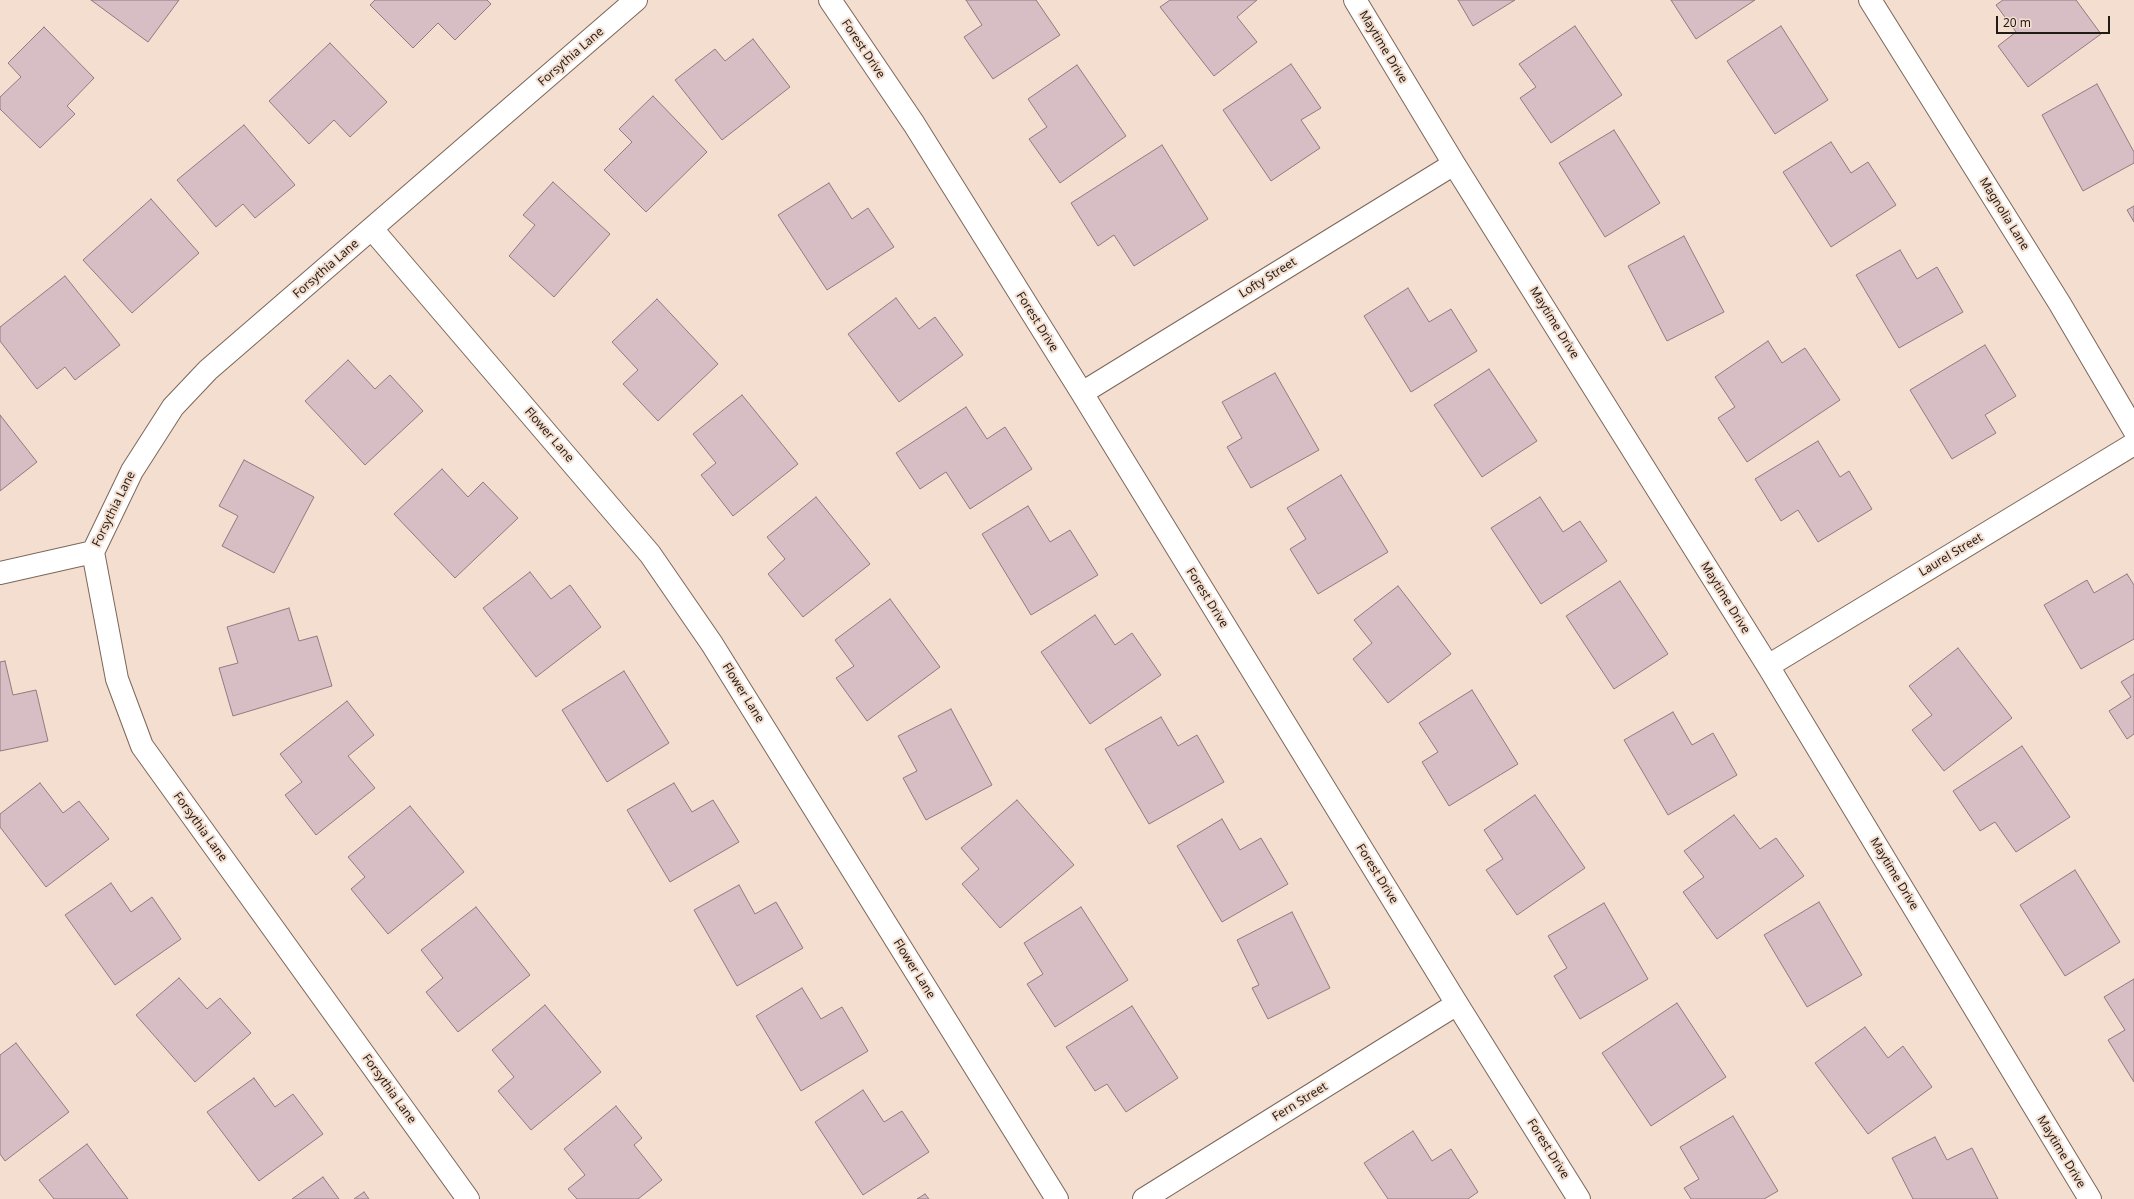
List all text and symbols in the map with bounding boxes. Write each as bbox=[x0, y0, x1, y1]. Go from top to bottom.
street label: Maytime Drive bbox=[1356, 8, 1410, 86]
scale bar bbox=[1998, 8, 2112, 34]
text: 20 m bbox=[2003, 14, 2031, 31]
street label: Forest Drive bbox=[838, 17, 888, 81]
street label: Forsythia Lane bbox=[535, 25, 607, 89]
street label: Magnolia Lane bbox=[1976, 175, 2032, 253]
street label: Forsythia Lane bbox=[290, 237, 362, 301]
street label: Lofty Street bbox=[1237, 255, 1299, 301]
street label: Maytime Drive bbox=[1526, 284, 1582, 362]
street label: Forest Drive bbox=[1013, 289, 1061, 355]
street label: Flower Lane bbox=[521, 405, 577, 465]
street label: Forsythia Lane bbox=[90, 469, 138, 549]
street label: Laurel Street bbox=[1917, 530, 1985, 580]
street label: Maytime Drive bbox=[1697, 559, 1753, 637]
street label: Forest Drive bbox=[1183, 565, 1231, 631]
street label: Flower Lane bbox=[719, 660, 767, 726]
street label: Forsythia Lane bbox=[170, 790, 230, 864]
street label: Maytime Drive bbox=[1867, 835, 1921, 913]
street label: Forest Drive bbox=[1353, 841, 1401, 907]
street label: Flower Lane bbox=[890, 936, 938, 1002]
street label: Forsythia Lane bbox=[359, 1052, 419, 1126]
street label: Fern Street bbox=[1270, 1079, 1330, 1125]
street label: Maytime Drive bbox=[2034, 1113, 2088, 1191]
street label: Forest Drive bbox=[1524, 1116, 1572, 1182]

